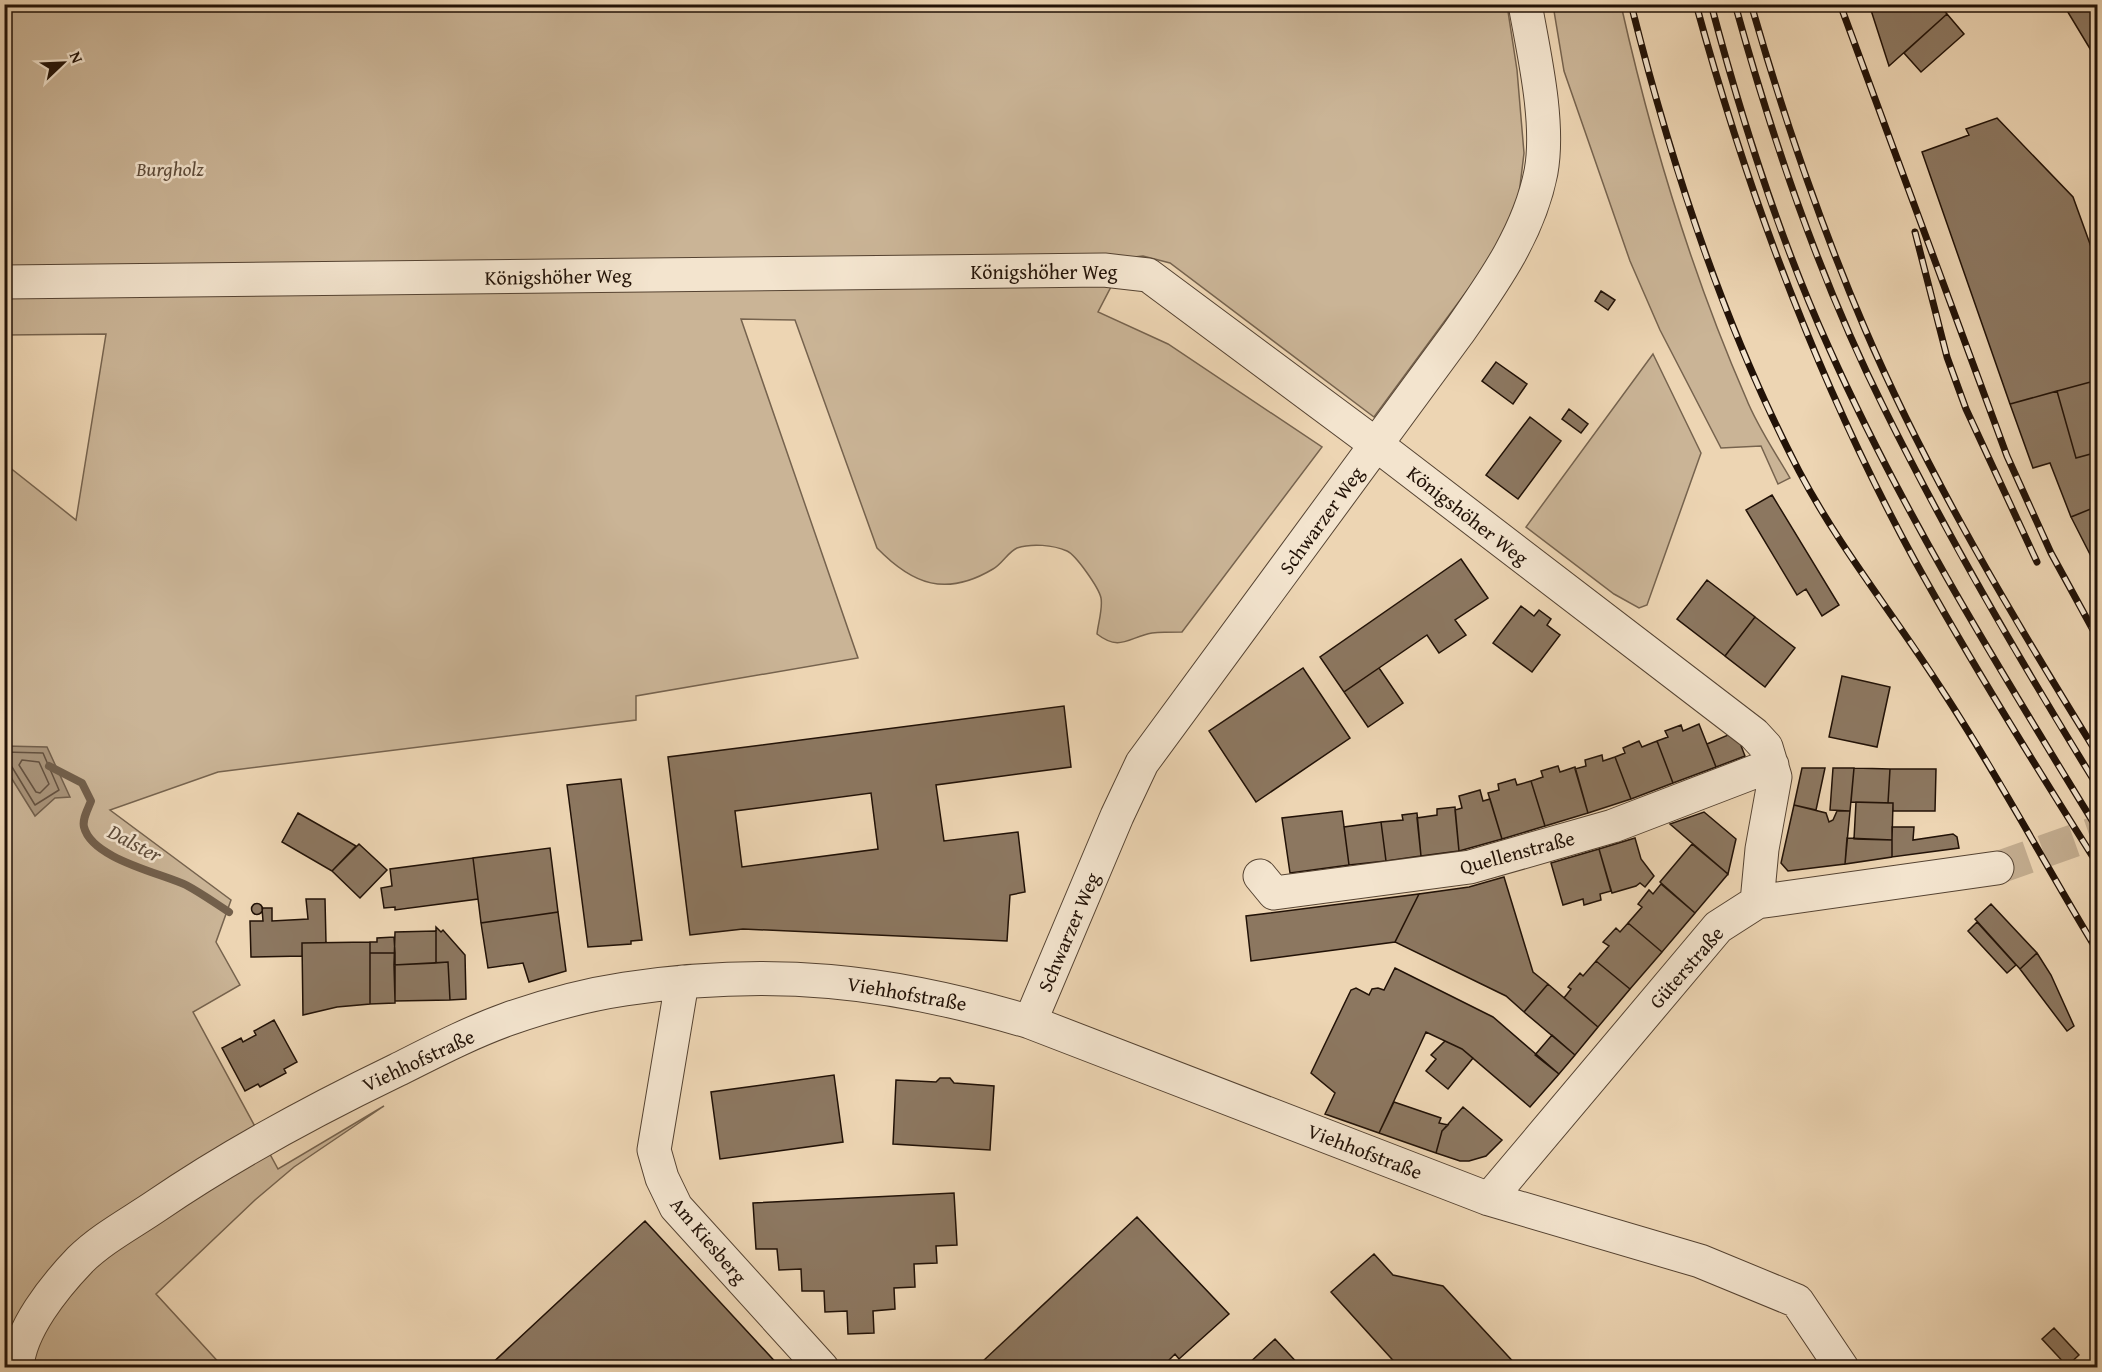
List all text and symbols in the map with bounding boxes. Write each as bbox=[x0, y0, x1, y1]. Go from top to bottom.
north arrow bbox=[33, 33, 93, 93]
text: N bbox=[64, 48, 90, 67]
park label: Burgholz bbox=[135, 154, 204, 183]
street label: Königshöher Weg bbox=[970, 257, 1118, 286]
street label: Königshöher Weg bbox=[484, 260, 632, 292]
street label: Königshöher Weg bbox=[1401, 458, 1535, 572]
street label: Schwarzer Weg bbox=[1272, 460, 1370, 580]
water label: Dalster bbox=[102, 815, 169, 871]
street label: Quellenstraße bbox=[1456, 823, 1578, 881]
street label: Schwarzer Weg bbox=[1030, 868, 1106, 996]
street label: Güterstraße bbox=[1642, 919, 1730, 1015]
street label: Viehhofstraße bbox=[845, 968, 969, 1018]
street label: Viehhofstraße bbox=[357, 1021, 479, 1099]
street label: Viehhofstraße bbox=[1303, 1116, 1427, 1186]
street label: Am Kiesberg bbox=[664, 1190, 754, 1290]

